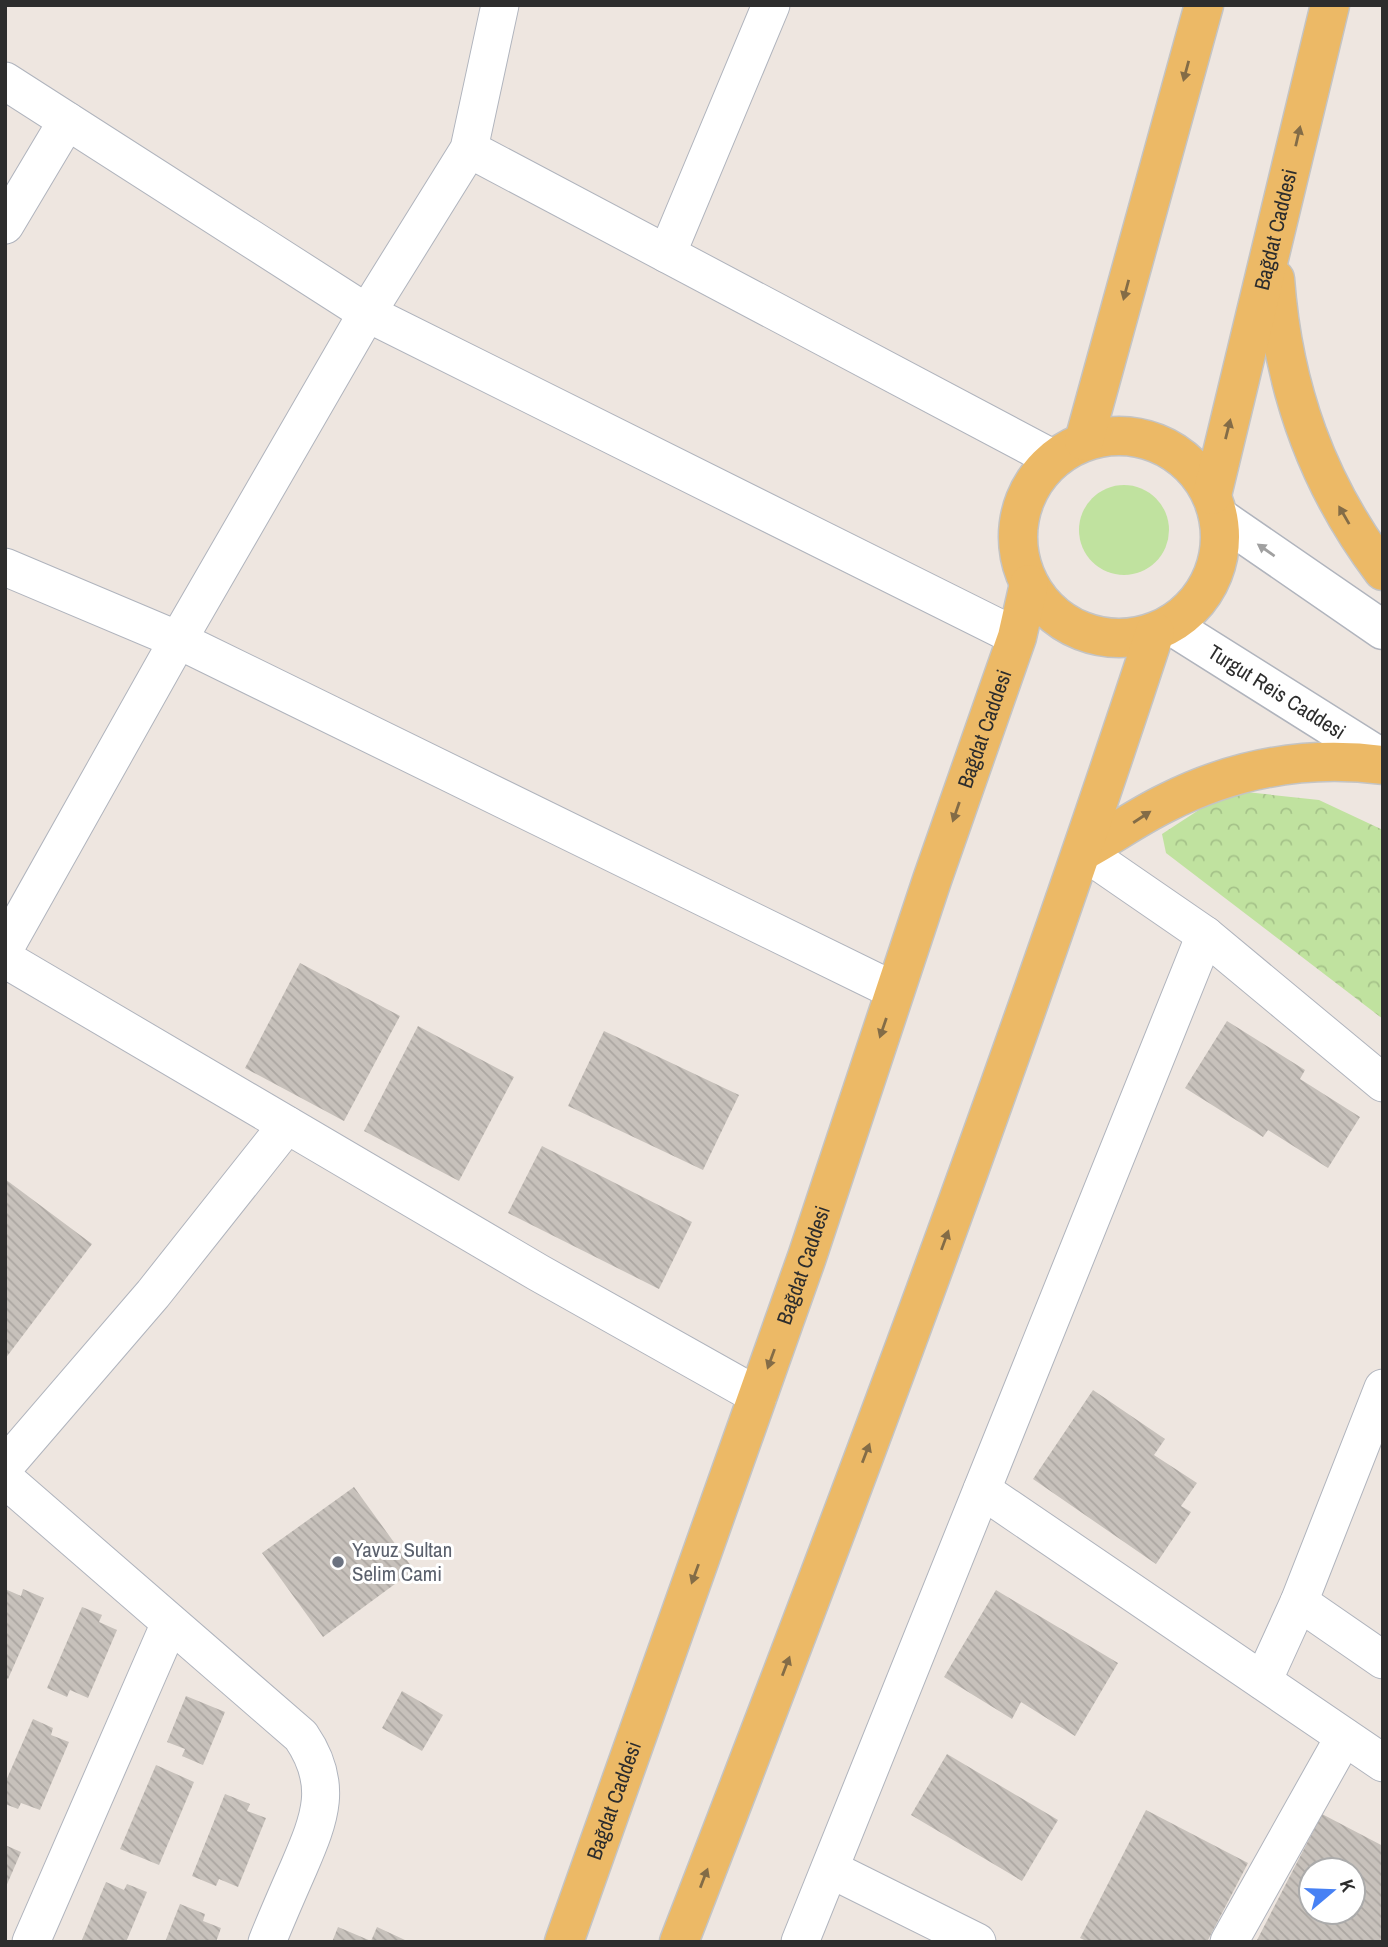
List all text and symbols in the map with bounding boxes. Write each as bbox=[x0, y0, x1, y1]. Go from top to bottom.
one-way arrow bbox=[1180, 60, 1191, 82]
one-way arrow bbox=[1293, 125, 1304, 147]
street label: Bağdat Caddesi bbox=[1247, 166, 1304, 293]
one-way arrow bbox=[1120, 280, 1130, 301]
one-way arrow bbox=[1223, 418, 1234, 440]
one-way arrow bbox=[1338, 505, 1351, 524]
one-way arrow bbox=[1257, 543, 1275, 557]
street label: Turgut Reis Caddesi bbox=[1203, 637, 1351, 746]
street label: Bağdat Caddesi bbox=[950, 666, 1018, 792]
one-way arrow bbox=[950, 802, 961, 823]
one-way arrow bbox=[1132, 811, 1152, 824]
one-way arrow bbox=[877, 1017, 888, 1038]
street label: Bağdat Caddesi bbox=[769, 1202, 837, 1328]
one-way arrow bbox=[940, 1229, 951, 1250]
one-way arrow bbox=[765, 1349, 776, 1370]
one-way arrow bbox=[861, 1443, 872, 1464]
place label: Yavuz Sultan Selim Cami bbox=[352, 1535, 452, 1588]
marker: Yavuz Sultan Selim Cami bbox=[330, 1554, 346, 1570]
one-way arrow bbox=[689, 1563, 700, 1584]
one-way arrow bbox=[780, 1655, 791, 1676]
street label: Bağdat Caddesi bbox=[579, 1737, 648, 1864]
north arrow bbox=[1297, 1856, 1367, 1926]
one-way arrow bbox=[698, 1868, 709, 1889]
text: K bbox=[1334, 1876, 1362, 1896]

